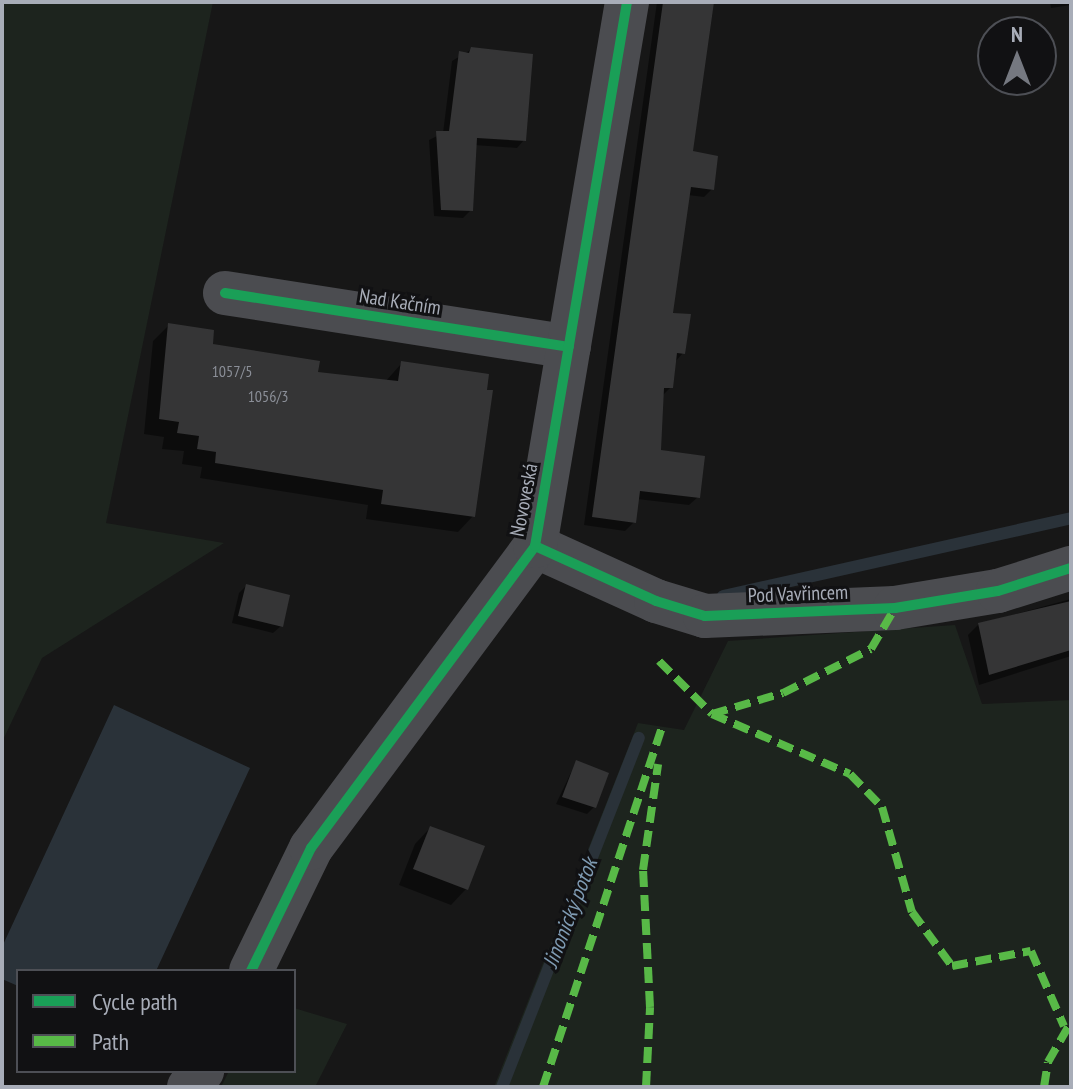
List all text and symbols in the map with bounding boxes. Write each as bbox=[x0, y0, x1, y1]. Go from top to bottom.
north arrow bbox=[977, 16, 1057, 96]
text: N bbox=[1011, 20, 1023, 48]
street label: Nad Kačním bbox=[357, 284, 443, 320]
house number: 1057/5 bbox=[212, 361, 252, 381]
house number: 1056/3 bbox=[248, 386, 288, 406]
street label: Novoveská bbox=[505, 461, 543, 539]
street label: Pod Vavřincem bbox=[747, 580, 849, 608]
water label: Jinonický potok bbox=[537, 854, 603, 972]
legend bbox=[16, 969, 296, 1073]
text: Cycle path bbox=[92, 986, 178, 1017]
text: Path bbox=[92, 1026, 129, 1057]

